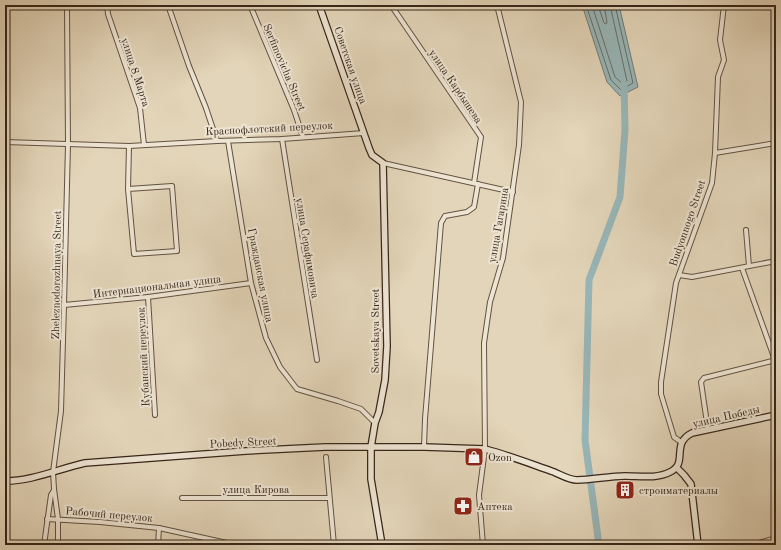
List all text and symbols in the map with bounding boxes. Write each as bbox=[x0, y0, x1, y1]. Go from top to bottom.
street label: Serfimovicha Street bbox=[260, 23, 307, 113]
street label: Советская улица bbox=[331, 25, 368, 106]
street label: улица 8 Марта bbox=[118, 37, 151, 109]
street label: улица Карбышева bbox=[426, 48, 484, 126]
street label: Краснофлотский переулок bbox=[205, 121, 334, 138]
street label: Budyonnogo Street bbox=[668, 179, 708, 268]
street label: улица Гагарина bbox=[487, 186, 512, 264]
street label: улица Серафимовича bbox=[293, 197, 320, 300]
street label: Zheleznodorozhnaya Street bbox=[51, 210, 64, 340]
street label: Гражданская улица bbox=[245, 227, 274, 324]
street label: Интернациональная улица bbox=[92, 274, 223, 301]
street label: Sovetskaya Street bbox=[371, 288, 382, 373]
street label: Кубанский переулок bbox=[136, 306, 153, 407]
street label: улица Победы bbox=[692, 404, 761, 431]
street label: Pobedy Street bbox=[209, 436, 277, 451]
shop icon: Ozon bbox=[463, 446, 485, 468]
place label: Ozon bbox=[488, 453, 512, 464]
building icon: строиматериалы bbox=[614, 479, 636, 501]
street label: улица Кирова bbox=[222, 485, 290, 496]
place label: строиматериалы bbox=[639, 486, 718, 497]
pharmacy icon: Аптека bbox=[452, 495, 474, 517]
place label: Аптека bbox=[477, 502, 513, 513]
street label: Рабочий переулок bbox=[65, 506, 154, 525]

